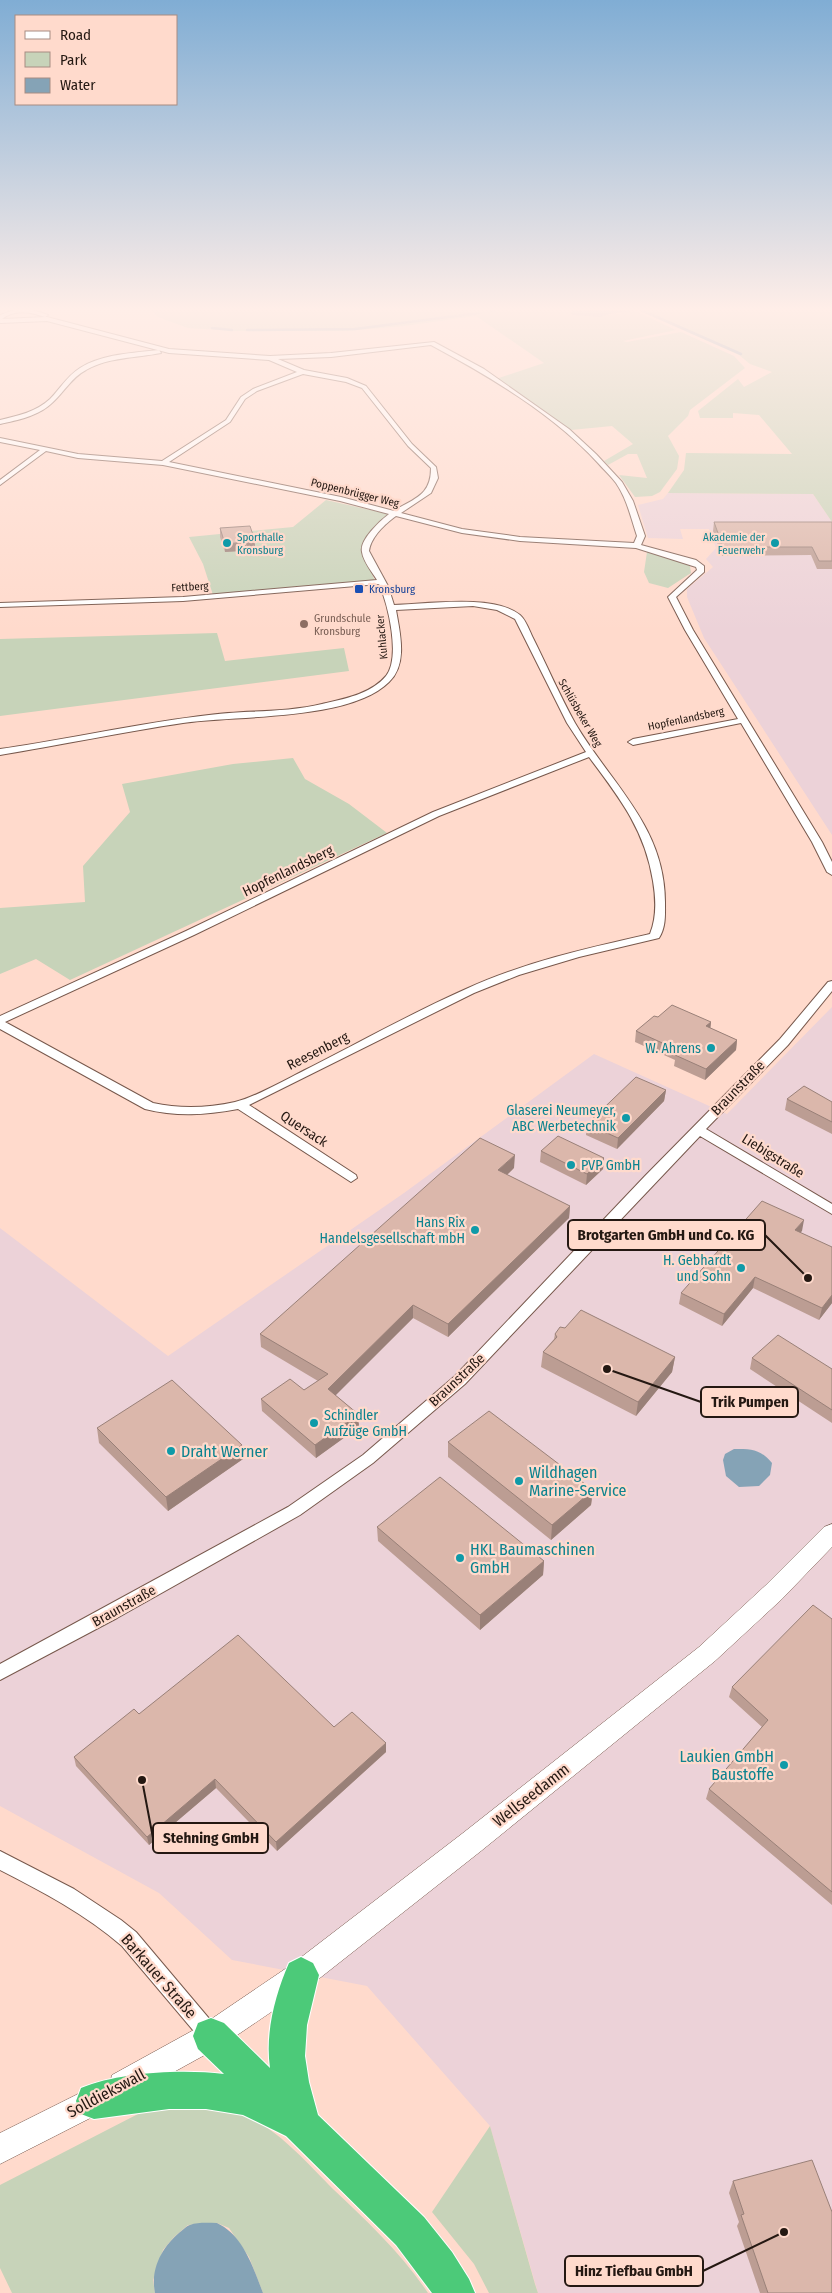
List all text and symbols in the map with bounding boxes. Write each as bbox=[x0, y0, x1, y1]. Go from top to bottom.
legend bbox=[15, 15, 178, 105]
text: Road bbox=[60, 26, 91, 44]
text: Park bbox=[60, 51, 87, 69]
text: Water bbox=[60, 76, 96, 94]
street label: Poppenbrügger Weg bbox=[310, 476, 401, 510]
place label: Sporthalle Kronsburg bbox=[237, 531, 284, 557]
place label: Akademie der Feuerwehr bbox=[703, 531, 765, 557]
marker: Sporthalle Kronsburg bbox=[221, 537, 233, 549]
marker: Akademie der Feuerwehr bbox=[769, 537, 781, 549]
street label: Fettberg bbox=[171, 579, 210, 594]
marker: Kronsburg bbox=[353, 583, 365, 595]
place label: Kronsburg bbox=[369, 583, 416, 596]
place label: Grundschule Kronsburg bbox=[314, 612, 371, 638]
street label: Kuhlacker bbox=[374, 614, 390, 660]
marker: Grundschule Kronsburg bbox=[298, 618, 310, 630]
street label: Schlüsbeker Weg bbox=[555, 677, 605, 750]
street label: Hopfenlandsberg bbox=[647, 704, 726, 733]
street label: Hopfenlandsberg bbox=[240, 842, 336, 900]
street label: Reesenberg bbox=[284, 1028, 352, 1074]
place label: W. Ahrens bbox=[645, 1040, 701, 1057]
marker: W. Ahrens bbox=[705, 1042, 717, 1054]
street label: Braunstraße bbox=[708, 1057, 768, 1119]
place label: Glaserei Neumeyer, ABC Werbetechnik bbox=[506, 1102, 616, 1135]
street label: Quersack bbox=[277, 1107, 331, 1151]
marker: Glaserei Neumeyer, ABC Werbetechnik bbox=[620, 1112, 632, 1124]
street label: Liebigstraße bbox=[739, 1130, 807, 1182]
place label: PVP GmbH bbox=[581, 1157, 641, 1174]
marker: PVP GmbH bbox=[565, 1159, 577, 1171]
place label: Hans Rix Handelsgesellschaft mbH bbox=[320, 1214, 466, 1247]
callout: Brotgarten GmbH und Co. KG bbox=[568, 1220, 765, 1250]
marker: Hans Rix Handelsgesellschaft mbH bbox=[469, 1224, 481, 1236]
text: Brotgarten GmbH und Co. KG bbox=[578, 1226, 755, 1244]
place label: H. Gebhardt und Sohn bbox=[663, 1252, 731, 1285]
marker: H. Gebhardt und Sohn bbox=[735, 1262, 747, 1274]
street label: Braunstraße bbox=[426, 1350, 488, 1410]
callout: Trik Pumpen bbox=[701, 1387, 798, 1417]
text: Trik Pumpen bbox=[711, 1393, 789, 1411]
place label: Schindler Aufzüge GmbH bbox=[324, 1407, 407, 1440]
marker: Schindler Aufzüge GmbH bbox=[308, 1417, 320, 1429]
place label: Draht Werner bbox=[181, 1442, 268, 1461]
marker: Draht Werner bbox=[165, 1445, 177, 1457]
place label: Wildhagen Marine-Service bbox=[529, 1463, 627, 1500]
marker: Wildhagen Marine-Service bbox=[513, 1475, 525, 1487]
place label: HKL Baumaschinen GmbH bbox=[470, 1540, 595, 1577]
marker: HKL Baumaschinen GmbH bbox=[454, 1552, 466, 1564]
street label: Braunstraße bbox=[89, 1582, 159, 1630]
place label: Laukien GmbH Baustoffe bbox=[680, 1747, 774, 1784]
street label: Wellseedamm bbox=[489, 1759, 573, 1831]
marker: Laukien GmbH Baustoffe bbox=[778, 1759, 790, 1771]
callout: Stehning GmbH bbox=[153, 1823, 268, 1853]
text: Stehning GmbH bbox=[163, 1829, 259, 1847]
street label: Barkauer Straße bbox=[117, 1930, 201, 2022]
street label: Solldiekswall bbox=[64, 2064, 148, 2122]
callout: Hinz Tiefbau GmbH bbox=[565, 2256, 703, 2286]
text: Hinz Tiefbau GmbH bbox=[575, 2262, 693, 2280]

